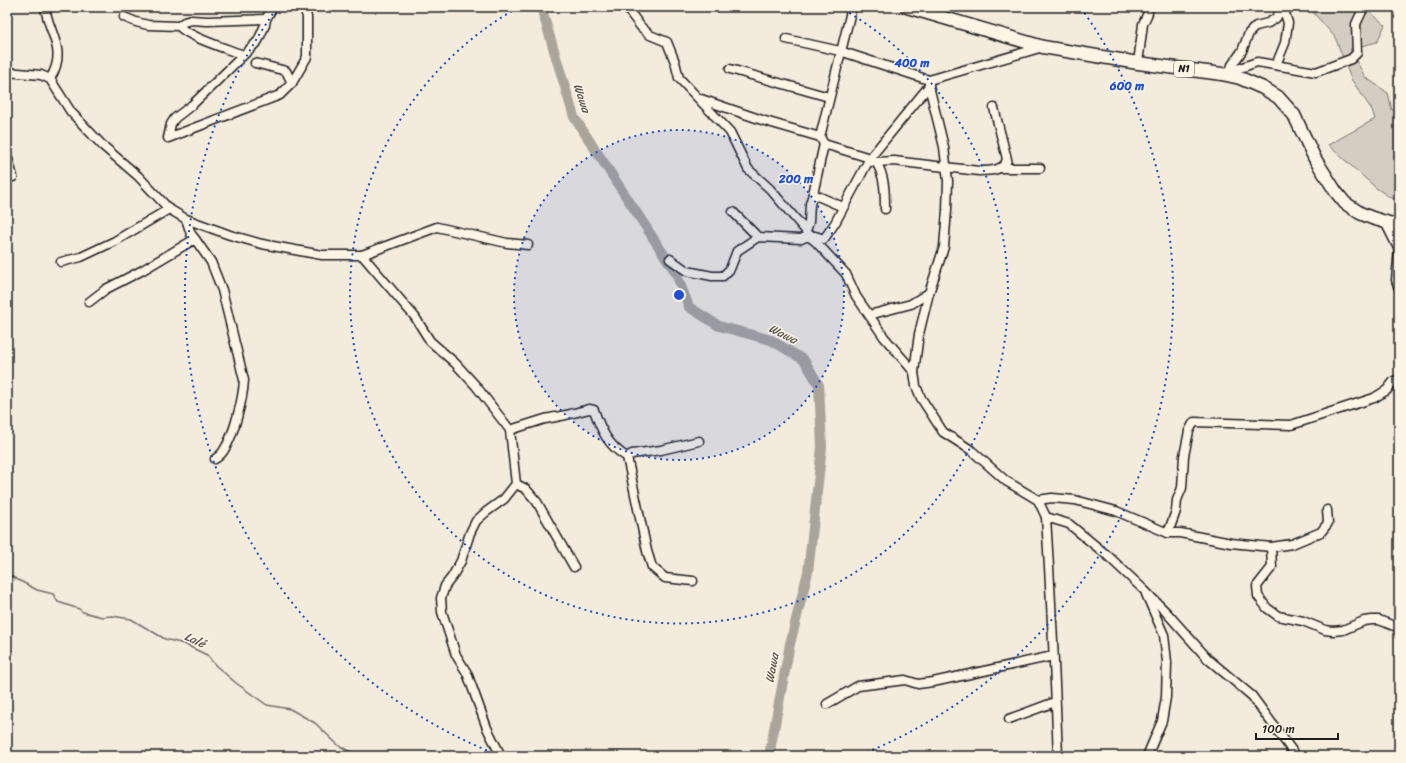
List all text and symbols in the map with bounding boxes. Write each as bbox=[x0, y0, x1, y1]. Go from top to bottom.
text: 400 m bbox=[893, 52, 930, 74]
road number: N1 bbox=[1174, 61, 1194, 77]
text: 600 m bbox=[1109, 75, 1145, 97]
water label: Wawa bbox=[567, 81, 598, 117]
text: 200 m bbox=[778, 168, 814, 190]
centre of rings bbox=[672, 288, 686, 302]
water label: Wawa bbox=[765, 318, 803, 351]
water label: Lalé bbox=[181, 626, 211, 655]
water label: Wawa bbox=[759, 650, 786, 684]
scale bar bbox=[1256, 715, 1338, 741]
text: 100 m bbox=[1262, 718, 1295, 740]

